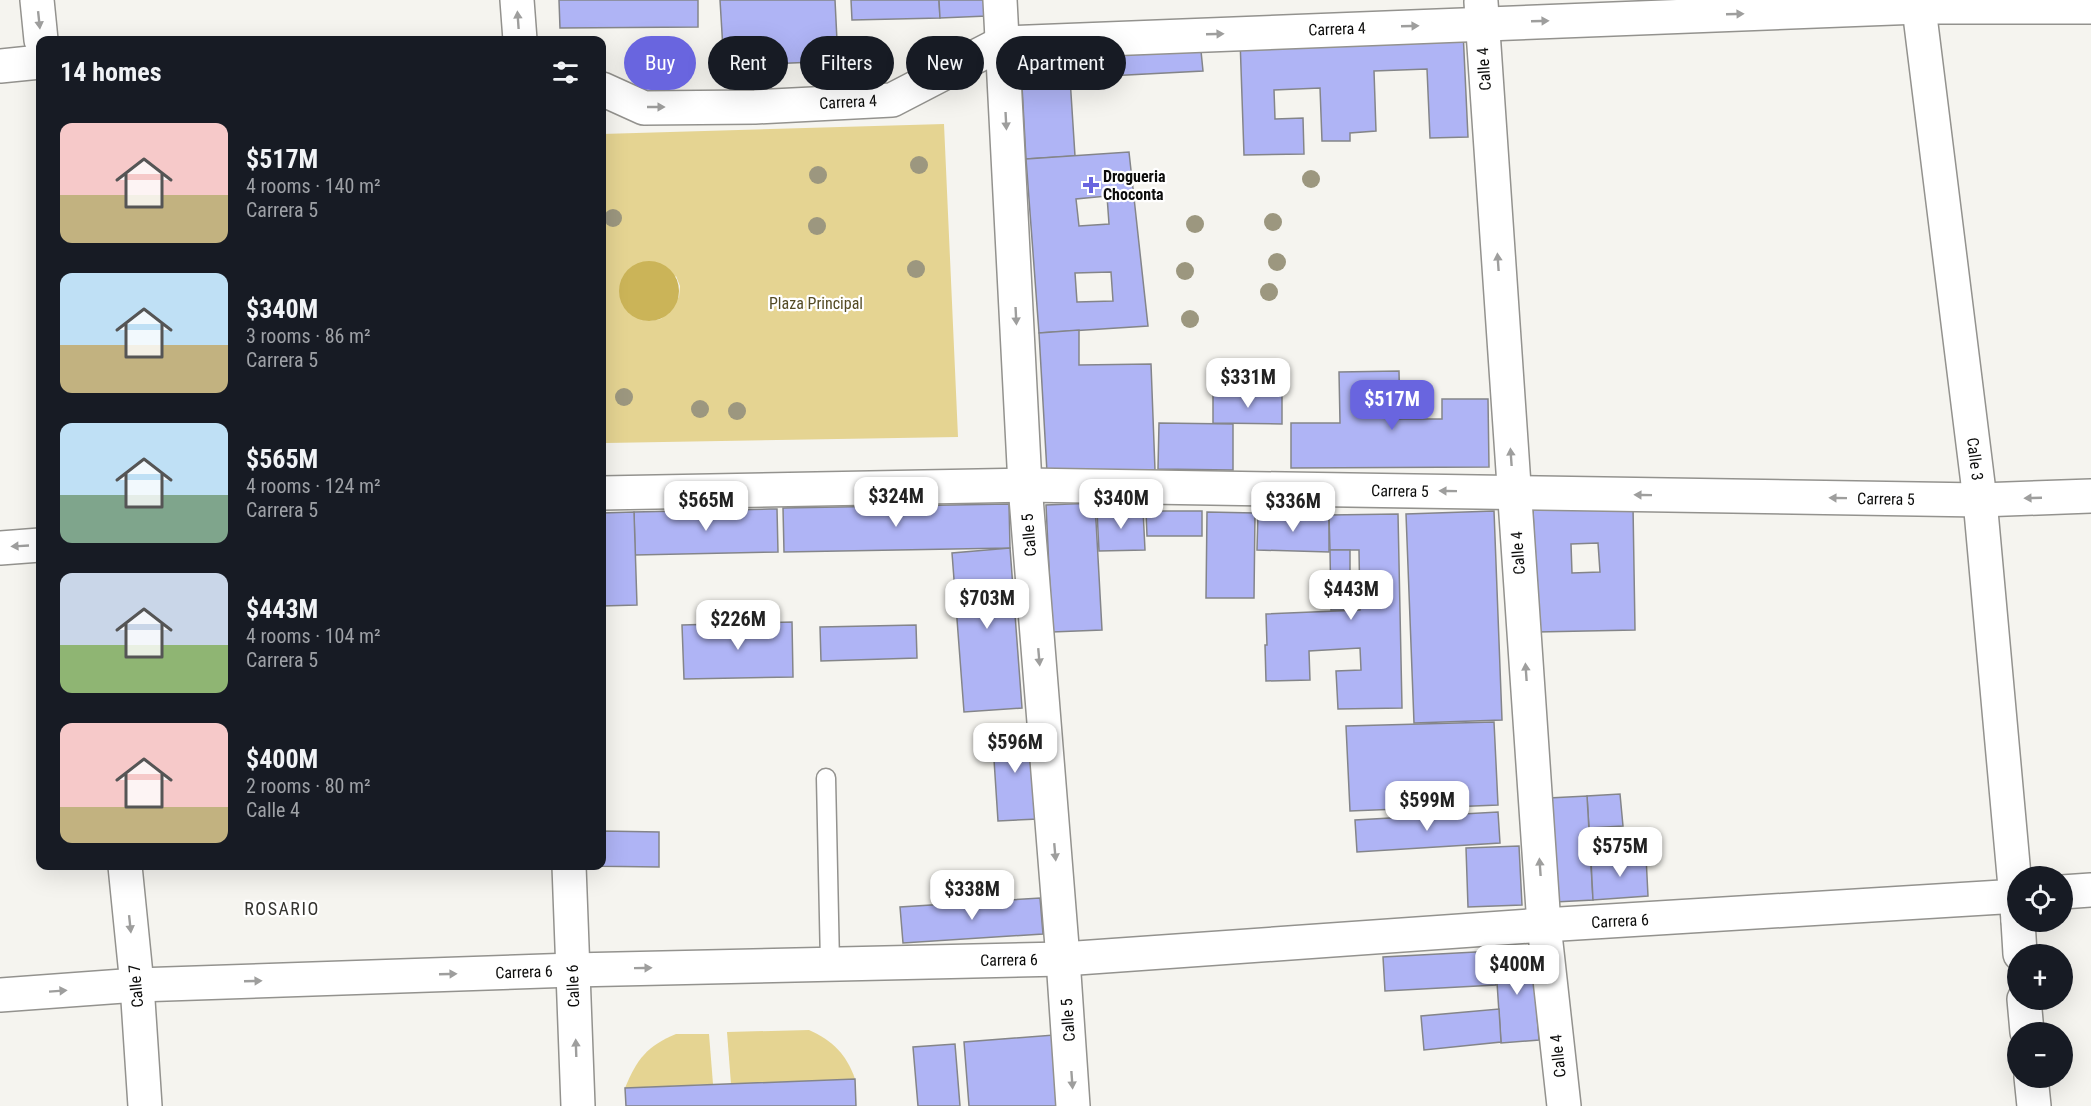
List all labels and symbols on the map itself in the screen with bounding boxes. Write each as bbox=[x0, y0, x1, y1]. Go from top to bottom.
one-way arrow bbox=[1725, 9, 1744, 19]
one-way arrow bbox=[34, 11, 44, 30]
one-way arrow bbox=[513, 11, 523, 30]
one-way arrow bbox=[1530, 16, 1549, 26]
street label: Carrera 4 bbox=[1308, 18, 1366, 40]
one-way arrow bbox=[1400, 21, 1419, 31]
one-way arrow bbox=[1205, 30, 1224, 39]
street label: Calle 4 bbox=[1473, 47, 1495, 91]
street label: Carrera 4 bbox=[819, 91, 877, 113]
one-way arrow bbox=[647, 102, 666, 112]
one-way arrow bbox=[1001, 112, 1010, 131]
place label: Drogueria Choconta bbox=[1103, 167, 1166, 204]
marker: Drogueria Choconta bbox=[1084, 178, 1098, 192]
one-way arrow bbox=[1493, 253, 1503, 272]
park label: Plaza Principal bbox=[769, 294, 863, 313]
one-way arrow bbox=[1012, 307, 1021, 326]
pin: $331M bbox=[1206, 358, 1290, 409]
pin: $517M bbox=[1350, 380, 1434, 431]
street label: Calle 3 bbox=[1963, 436, 1987, 482]
one-way arrow bbox=[1507, 447, 1516, 466]
pin: $324M bbox=[854, 477, 938, 528]
pin: $340M bbox=[1079, 479, 1163, 530]
pin: $565M bbox=[664, 481, 748, 532]
street label: Carrera 5 bbox=[1371, 481, 1429, 501]
pin: $336M bbox=[1251, 482, 1335, 533]
one-way arrow bbox=[1438, 487, 1457, 496]
street label: Carrera 5 bbox=[1857, 489, 1915, 509]
one-way arrow bbox=[1633, 490, 1652, 499]
one-way arrow bbox=[1828, 493, 1847, 503]
one-way arrow bbox=[2023, 494, 2042, 503]
street label: Calle 5 bbox=[1018, 513, 1040, 557]
street label: Calle 4 bbox=[1507, 531, 1529, 575]
one-way arrow bbox=[11, 542, 30, 551]
pin: $443M bbox=[1309, 570, 1393, 621]
pin: $703M bbox=[945, 579, 1029, 630]
pin: $226M bbox=[696, 600, 780, 651]
one-way arrow bbox=[1034, 648, 1044, 667]
one-way arrow bbox=[1522, 663, 1531, 682]
pin: $596M bbox=[973, 723, 1057, 774]
pin: $599M bbox=[1385, 781, 1469, 832]
pin: $575M bbox=[1578, 827, 1662, 878]
one-way arrow bbox=[1050, 842, 1060, 861]
one-way arrow bbox=[1535, 857, 1545, 876]
pin: $338M bbox=[930, 870, 1014, 921]
district label: ROSARIO bbox=[244, 898, 320, 919]
street label: Carrera 6 bbox=[1591, 910, 1649, 932]
one-way arrow bbox=[125, 914, 135, 933]
pin: $400M bbox=[1475, 945, 1559, 996]
street label: Carrera 6 bbox=[980, 950, 1038, 970]
street label: Carrera 6 bbox=[495, 961, 553, 983]
street label: Calle 7 bbox=[125, 964, 147, 1008]
street label: Calle 6 bbox=[563, 964, 583, 1008]
one-way arrow bbox=[633, 964, 652, 973]
one-way arrow bbox=[438, 970, 457, 979]
one-way arrow bbox=[244, 977, 263, 986]
one-way arrow bbox=[49, 986, 68, 996]
street label: Calle 5 bbox=[1057, 998, 1079, 1042]
street label: Calle 4 bbox=[1546, 1033, 1570, 1078]
one-way arrow bbox=[571, 1038, 580, 1057]
one-way arrow bbox=[1067, 1071, 1076, 1090]

